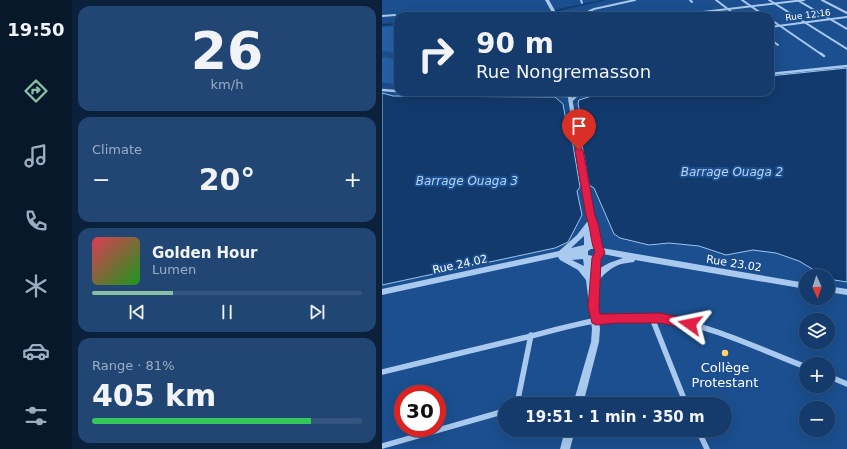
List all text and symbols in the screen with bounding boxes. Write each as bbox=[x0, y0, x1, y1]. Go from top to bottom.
street label: Rue 12.16 bbox=[785, 7, 832, 23]
text: 19:50 bbox=[7, 19, 65, 40]
text: 26 bbox=[191, 21, 263, 81]
text: 90 m bbox=[476, 27, 554, 60]
icon: right bbox=[410, 28, 462, 80]
text: Rue Nongremasson bbox=[476, 61, 651, 82]
icon: directions bbox=[22, 77, 50, 105]
text: km/h bbox=[211, 77, 243, 92]
pin bbox=[562, 109, 596, 150]
icon: arrive bbox=[568, 115, 590, 137]
icon: music bbox=[22, 142, 50, 170]
text: Climate bbox=[92, 142, 142, 157]
text: 20° bbox=[199, 162, 255, 197]
water label: Barrage Ouaga 2 bbox=[681, 165, 783, 179]
text: − bbox=[92, 167, 110, 192]
text: + bbox=[344, 167, 362, 192]
water label: Barrage Ouaga 3 bbox=[416, 174, 518, 188]
icon: phone bbox=[22, 207, 50, 235]
text: Golden Hour bbox=[152, 244, 258, 262]
street label: Rue 24.02 bbox=[431, 252, 489, 277]
street label: Rue 23.02 bbox=[705, 253, 763, 274]
text: Lumen bbox=[152, 262, 196, 277]
north arrow bbox=[799, 269, 835, 305]
map controls bbox=[799, 269, 835, 437]
icon: climate bbox=[22, 272, 50, 300]
icon: previous bbox=[126, 301, 148, 323]
icon: pause bbox=[216, 301, 238, 323]
icon: next bbox=[306, 301, 328, 323]
position arrow bbox=[669, 303, 711, 345]
button: layers bbox=[799, 313, 835, 349]
icon: car bbox=[22, 337, 50, 365]
marker: Collège Protestant bbox=[720, 348, 730, 358]
button: + bbox=[799, 357, 835, 393]
text: Range · 81% bbox=[92, 358, 175, 373]
place label: Collège Protestant bbox=[692, 360, 758, 390]
text: 405 km bbox=[92, 378, 216, 413]
speed limit sign: 30 bbox=[394, 385, 446, 437]
button: − bbox=[799, 401, 835, 437]
icon: filters bbox=[22, 402, 50, 430]
text: 19:51 · 1 min · 350 m bbox=[525, 408, 705, 426]

